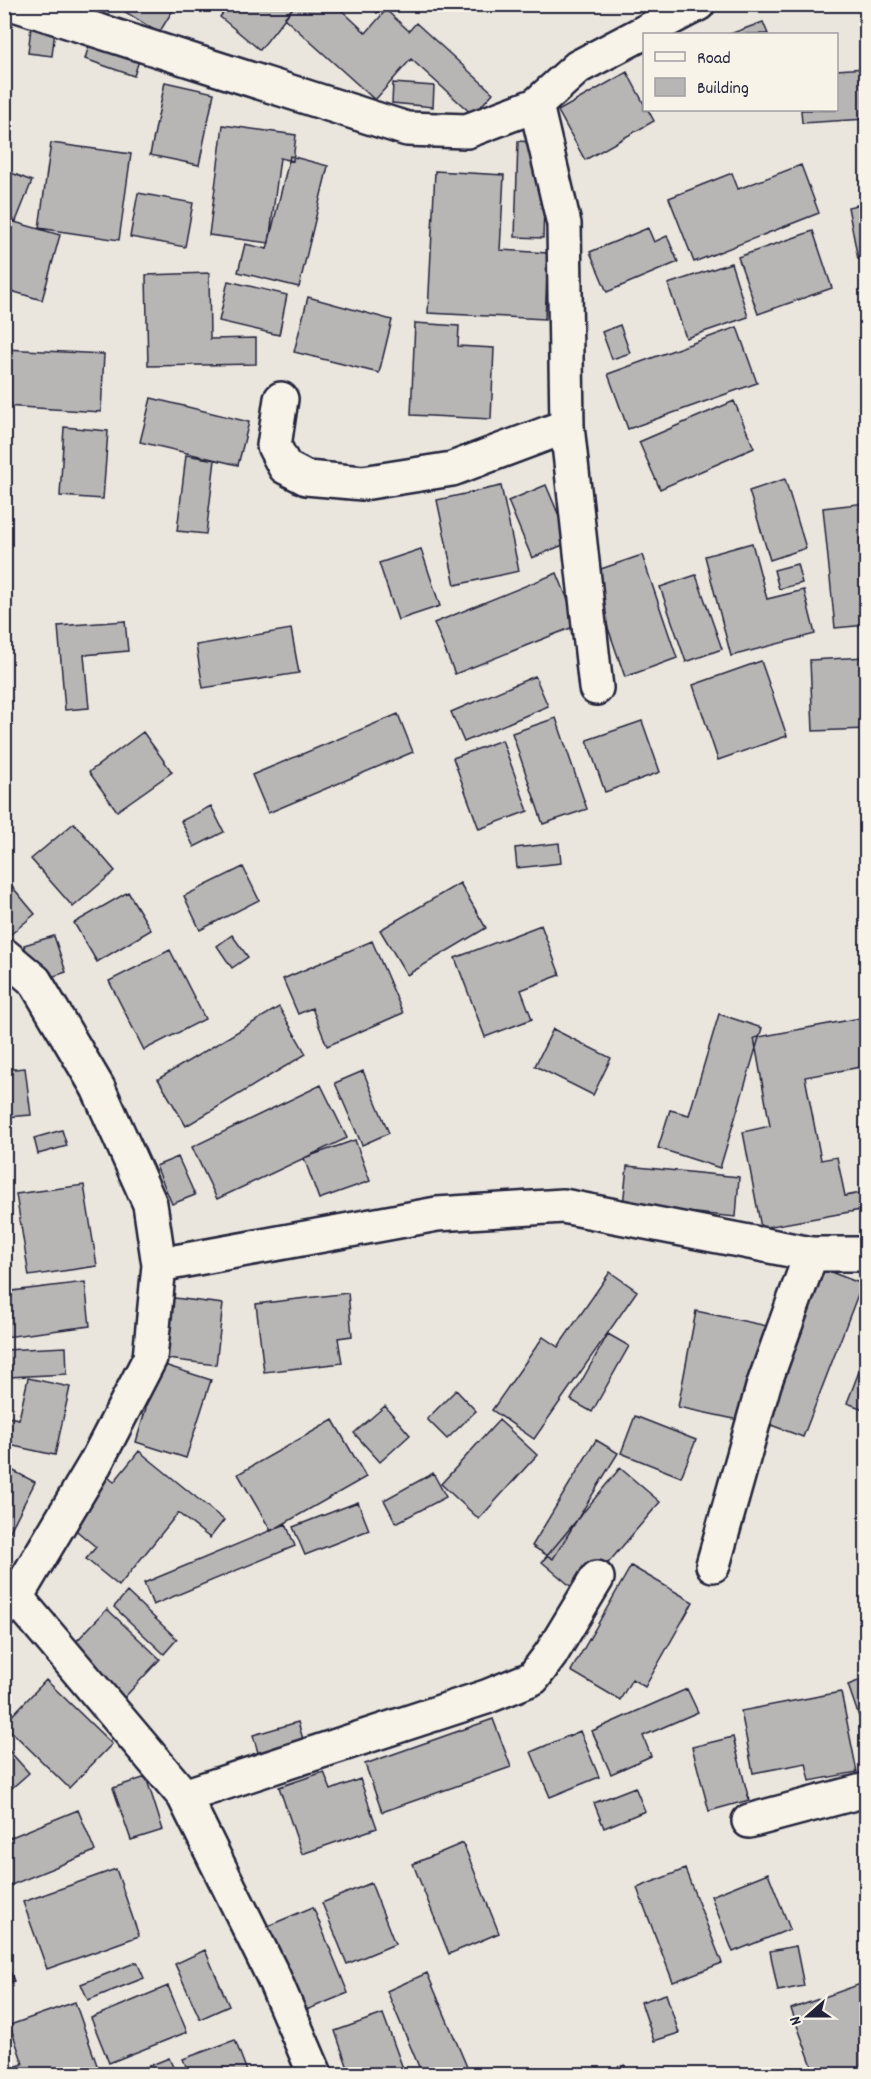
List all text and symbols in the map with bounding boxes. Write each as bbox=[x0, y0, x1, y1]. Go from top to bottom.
legend bbox=[643, 33, 838, 111]
text: Road bbox=[697, 47, 731, 72]
text: Building bbox=[697, 77, 749, 102]
north arrow bbox=[778, 1986, 838, 2046]
text: N bbox=[784, 2013, 808, 2028]

